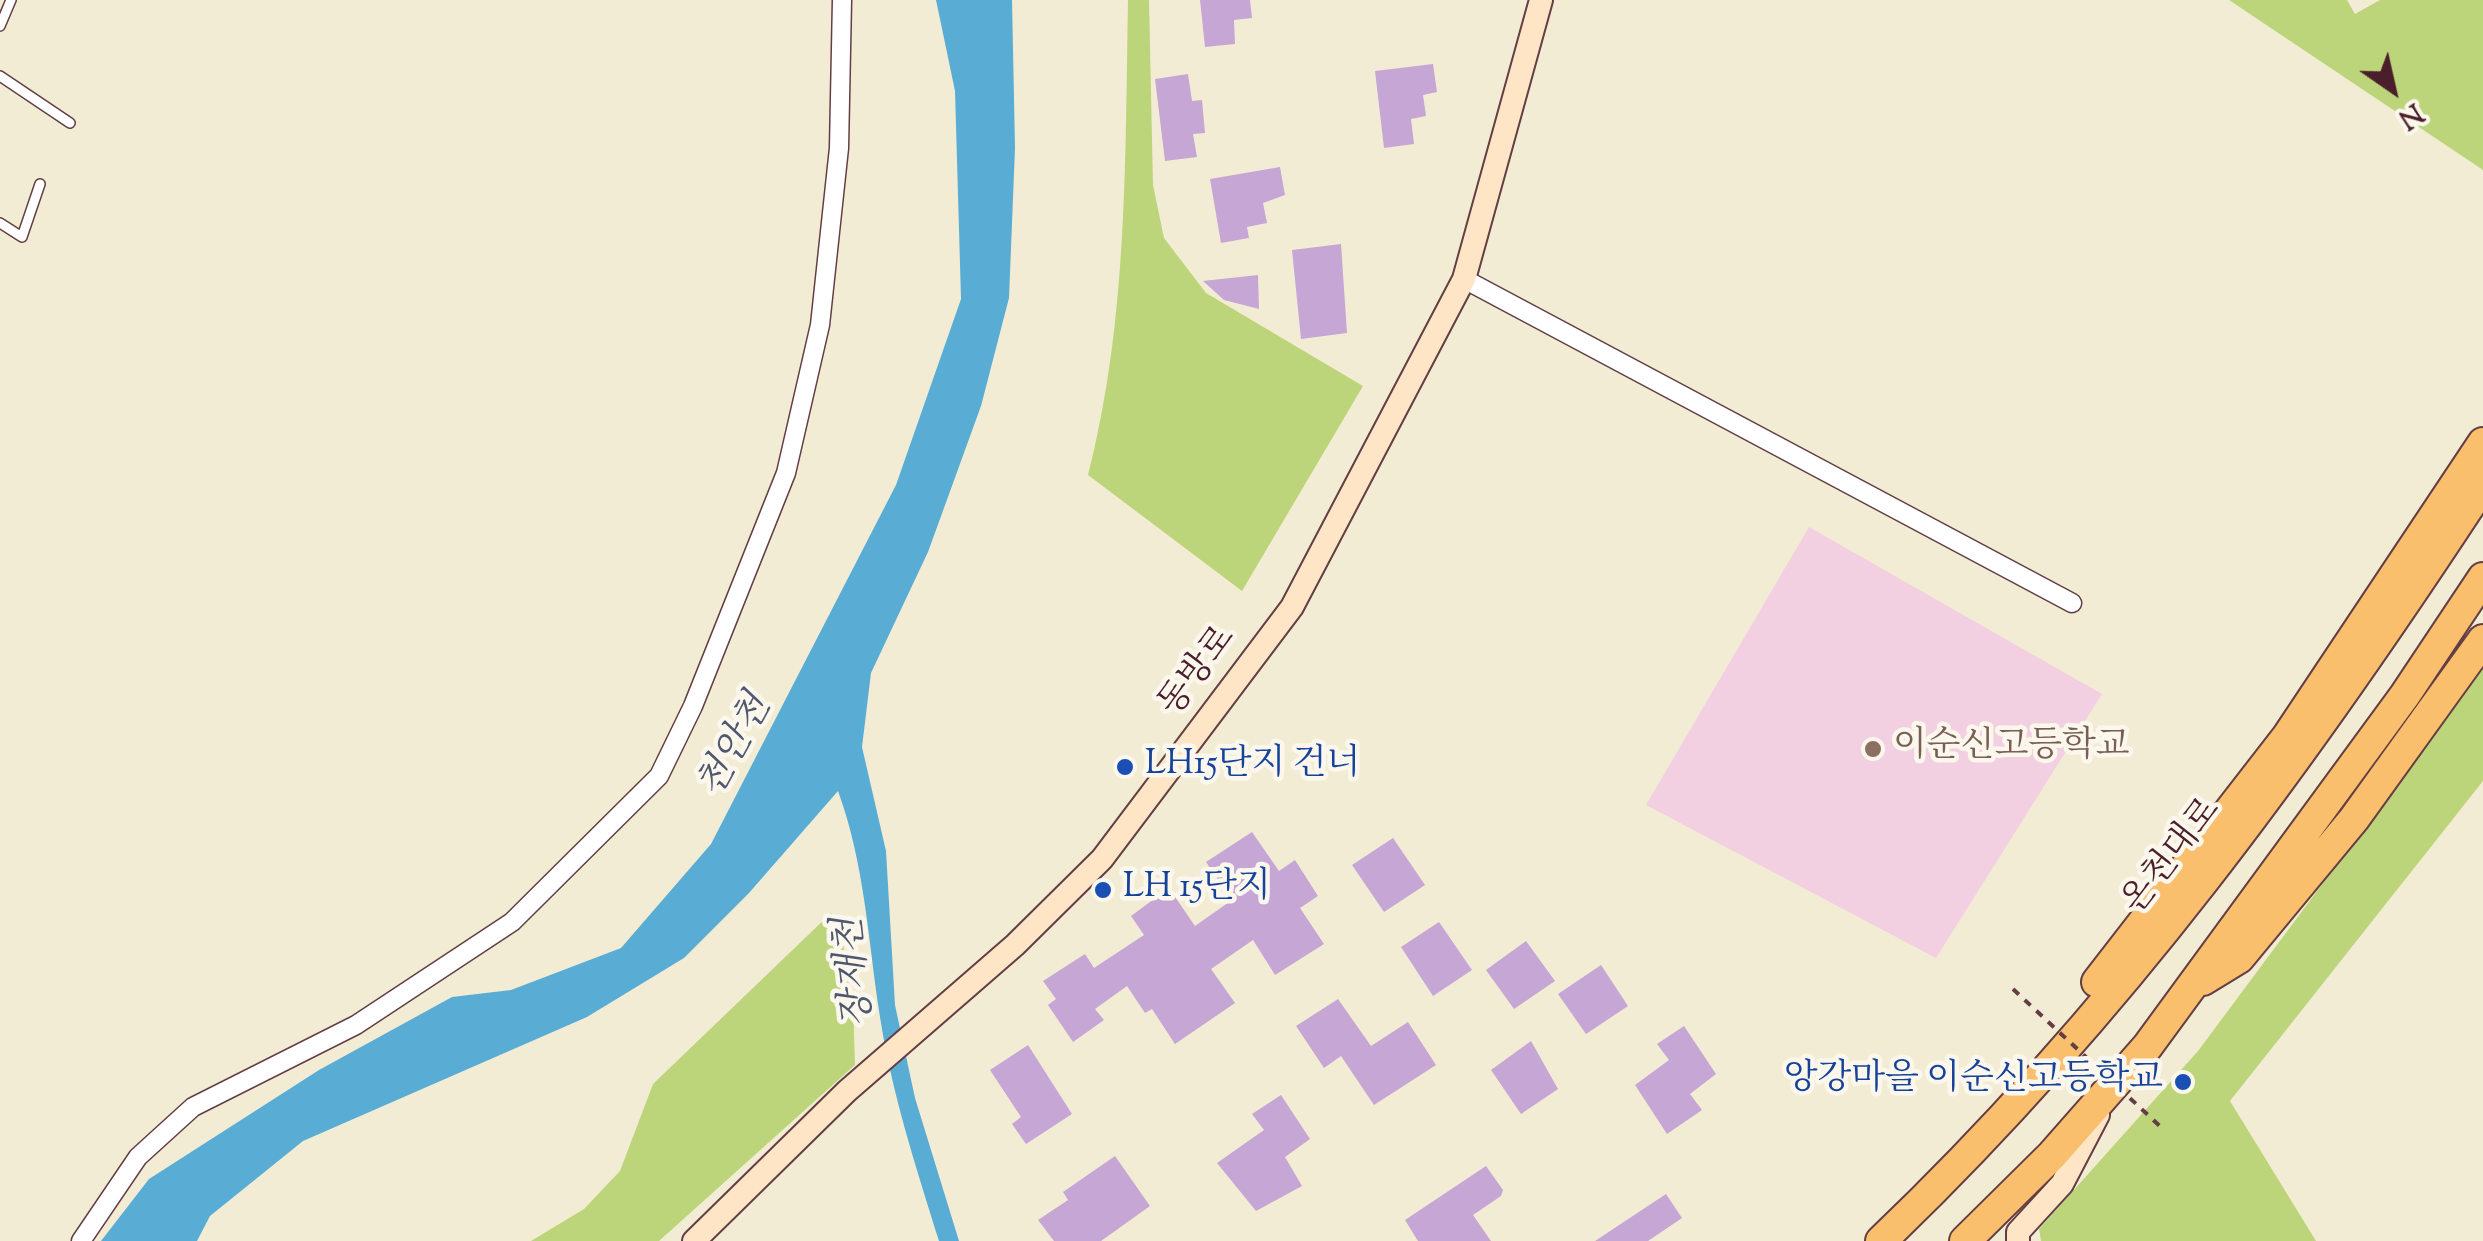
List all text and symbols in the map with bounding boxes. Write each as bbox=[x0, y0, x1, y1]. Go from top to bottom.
north arrow bbox=[2343, 40, 2443, 140]
text: N bbox=[2389, 92, 2430, 138]
street label: 동방로 bbox=[1153, 620, 1247, 726]
water label: 천안천 bbox=[691, 689, 785, 807]
place label: 이순신고등학교 bbox=[1893, 728, 2130, 770]
marker: 이순신고등학교 bbox=[1862, 738, 1884, 760]
place label: LH15단지 건너 bbox=[1145, 746, 1360, 788]
marker: LH15단지 건너 bbox=[1114, 756, 1136, 778]
street label: 온천대로 bbox=[2116, 792, 2232, 924]
place label: LH 15단지 bbox=[1123, 869, 1271, 911]
marker: LH 15단지 bbox=[1092, 879, 1114, 901]
water label: 장재천 bbox=[830, 915, 886, 1029]
place label: 앙강마을 이순신고등학교 bbox=[1784, 1061, 2163, 1103]
marker: 앙강마을 이순신고등학교 bbox=[2172, 1071, 2194, 1093]

